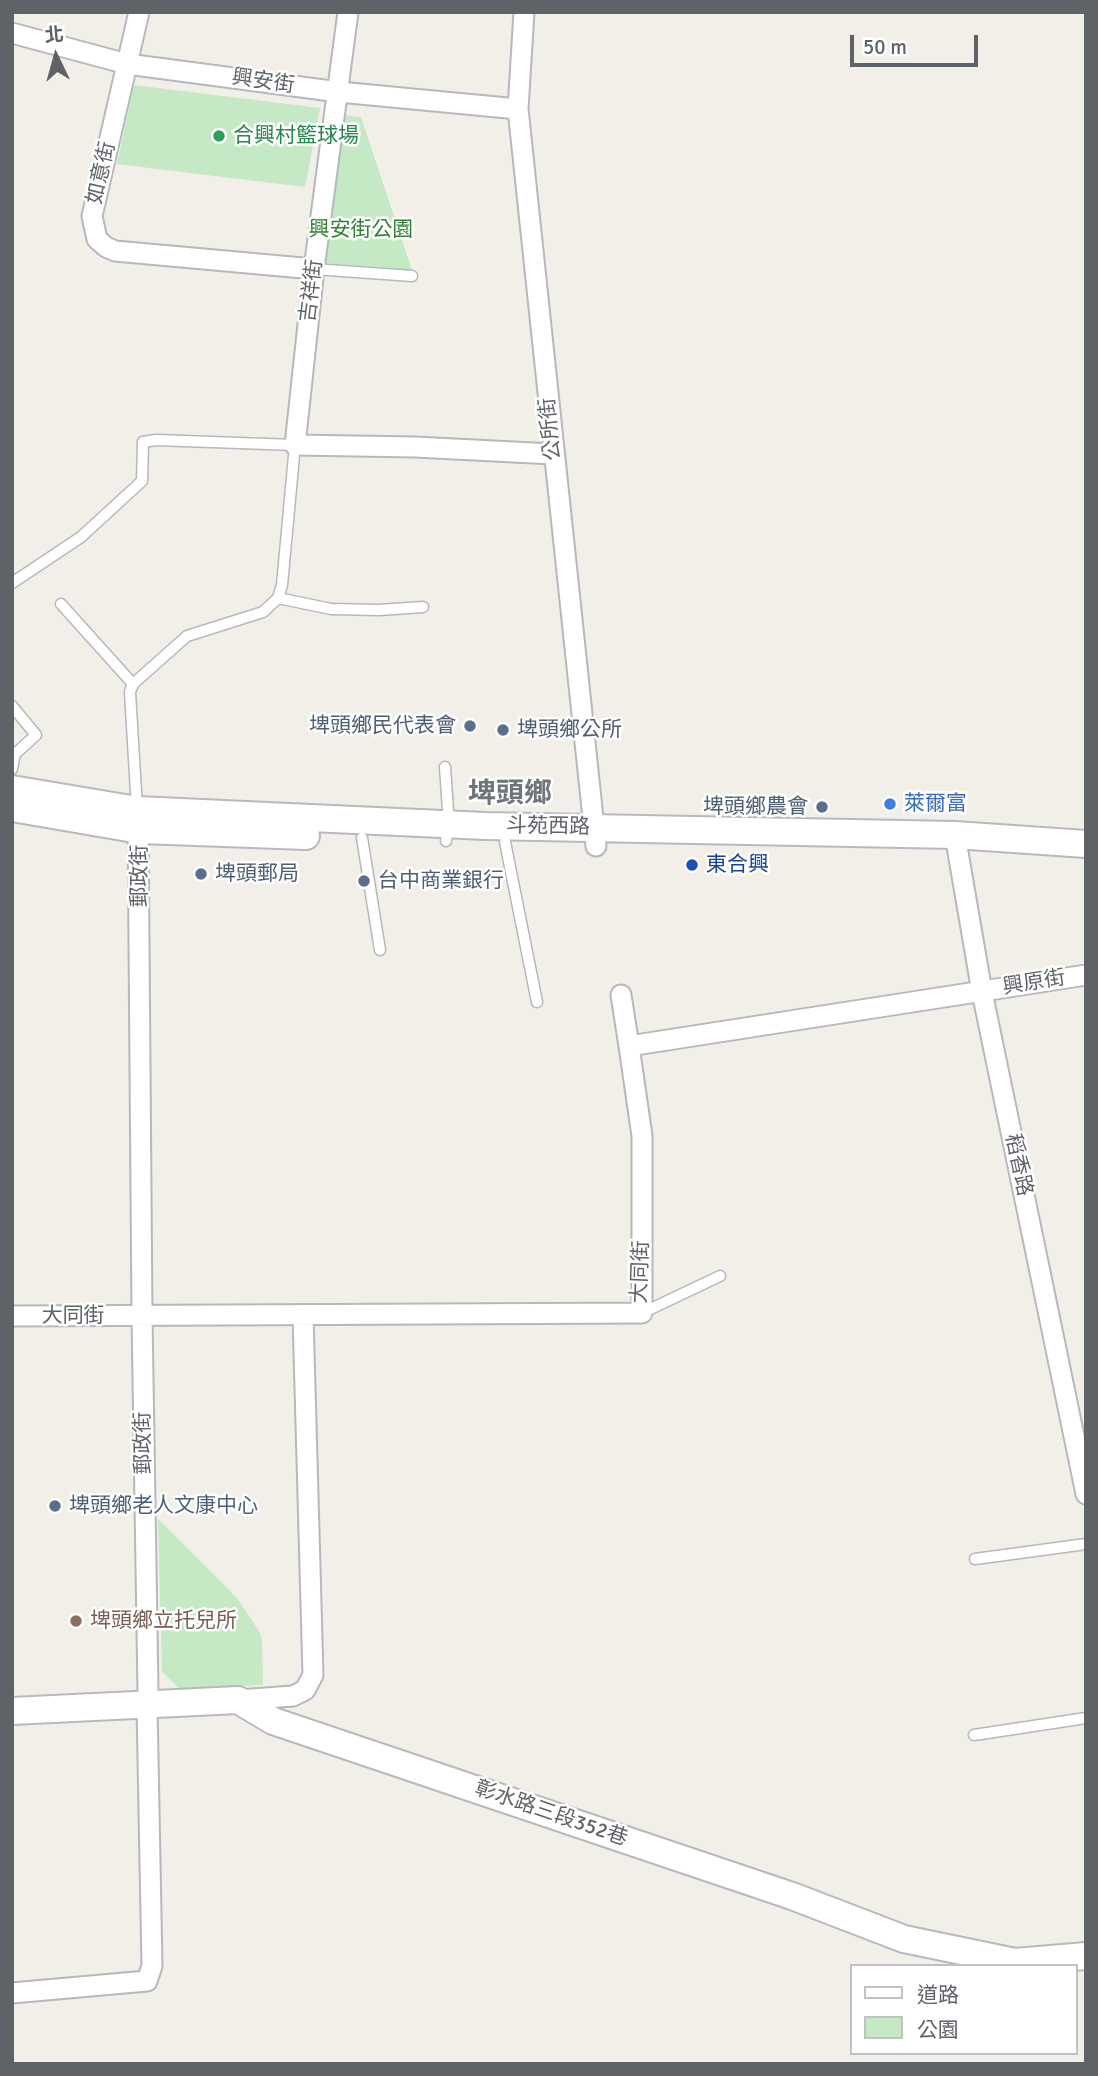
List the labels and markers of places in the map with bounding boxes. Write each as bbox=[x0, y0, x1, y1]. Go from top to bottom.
place label: 合興村籃球場 bbox=[233, 123, 359, 149]
marker: 合興村籃球場 bbox=[211, 128, 227, 144]
place label: 埤頭鄉民代表會 bbox=[309, 713, 456, 739]
place label: 埤頭鄉公所 bbox=[517, 717, 622, 743]
marker: 埤頭鄉民代表會 bbox=[462, 718, 478, 734]
marker: 埤頭鄉公所 bbox=[495, 722, 511, 738]
place label: 萊爾富 bbox=[904, 791, 967, 817]
place label: 埤頭鄉農會 bbox=[703, 794, 808, 820]
marker: 萊爾富 bbox=[882, 796, 898, 812]
marker: 埤頭鄉農會 bbox=[814, 799, 830, 815]
place label: 東合興 bbox=[706, 852, 769, 878]
marker: 東合興 bbox=[684, 857, 700, 873]
place label: 埤頭郵局 bbox=[215, 861, 299, 887]
marker: 埤頭郵局 bbox=[193, 866, 209, 882]
place label: 台中商業銀行 bbox=[378, 868, 504, 894]
marker: 台中商業銀行 bbox=[356, 873, 372, 889]
place label: 埤頭鄉老人文康中心 bbox=[69, 1493, 258, 1519]
marker: 埤頭鄉老人文康中心 bbox=[47, 1498, 63, 1514]
place label: 埤頭鄉立托兒所 bbox=[90, 1608, 237, 1634]
marker: 埤頭鄉立托兒所 bbox=[68, 1613, 84, 1629]

